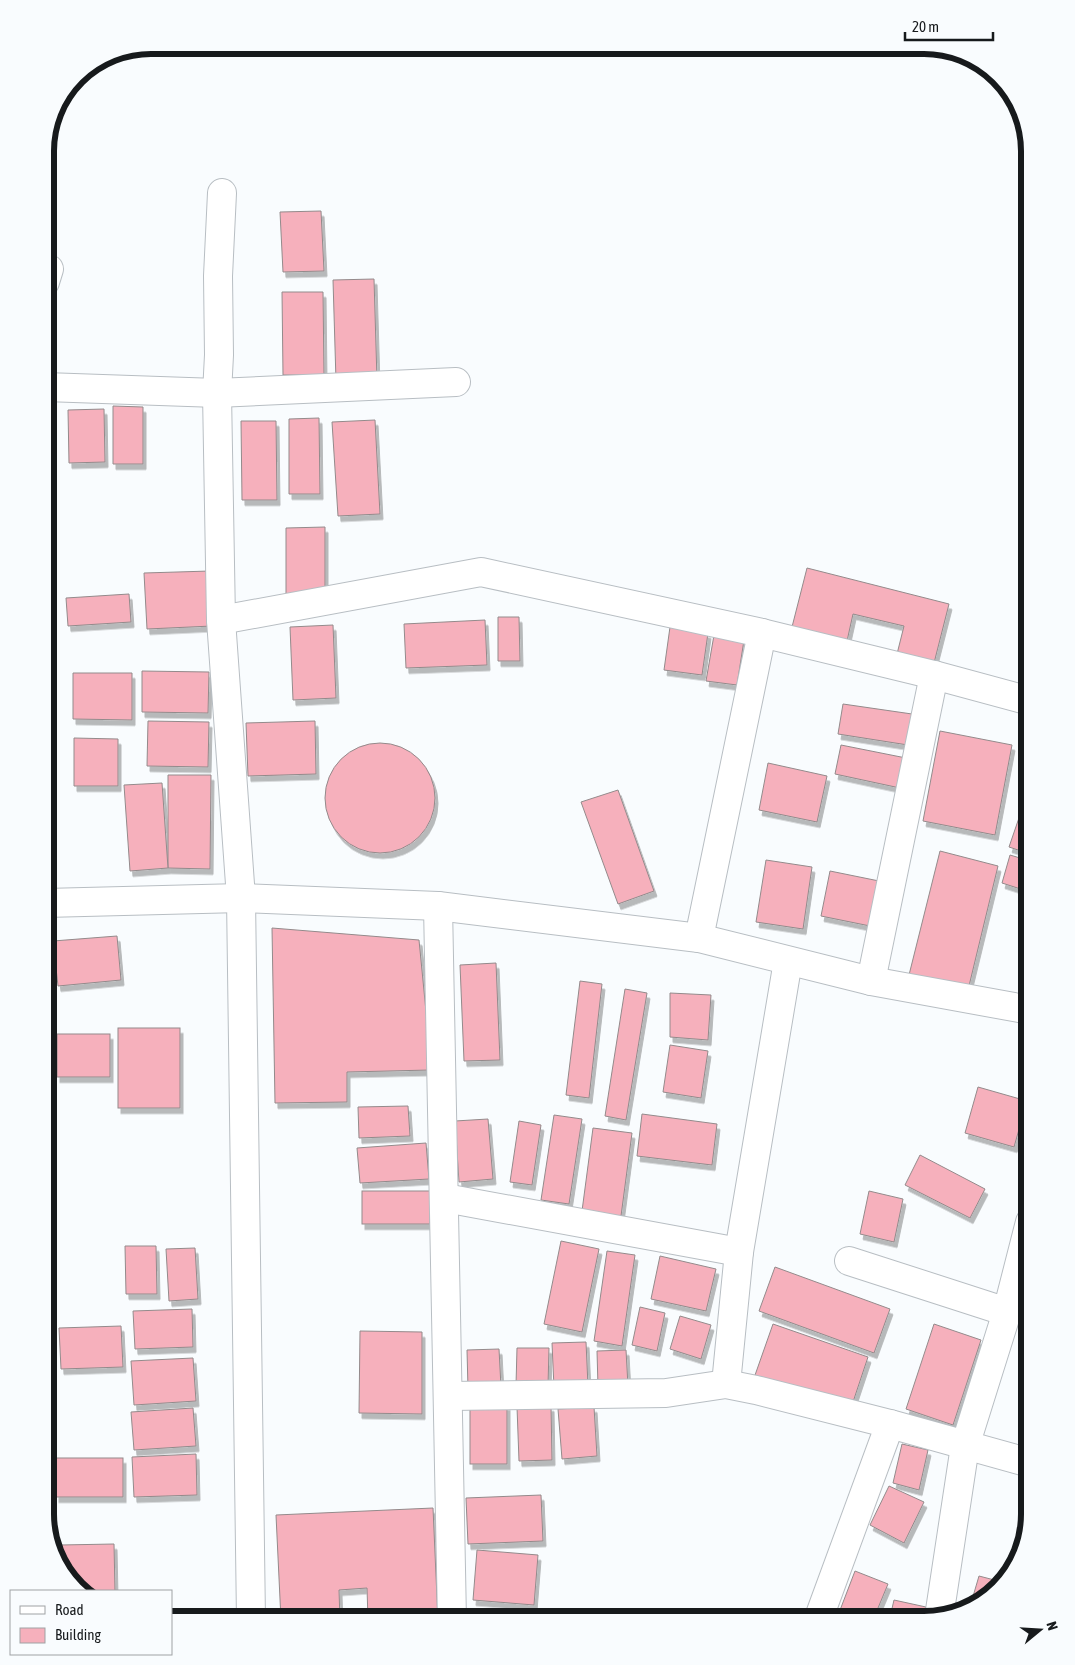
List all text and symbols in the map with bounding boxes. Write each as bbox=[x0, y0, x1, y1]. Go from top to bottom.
scale bar bbox=[905, 10, 992, 42]
text: 20 m bbox=[912, 18, 939, 35]
legend bbox=[10, 1590, 172, 1655]
text: Road bbox=[55, 1601, 84, 1618]
north arrow bbox=[1015, 1605, 1065, 1655]
text: N bbox=[1043, 1620, 1061, 1632]
text: Building bbox=[55, 1626, 101, 1643]

